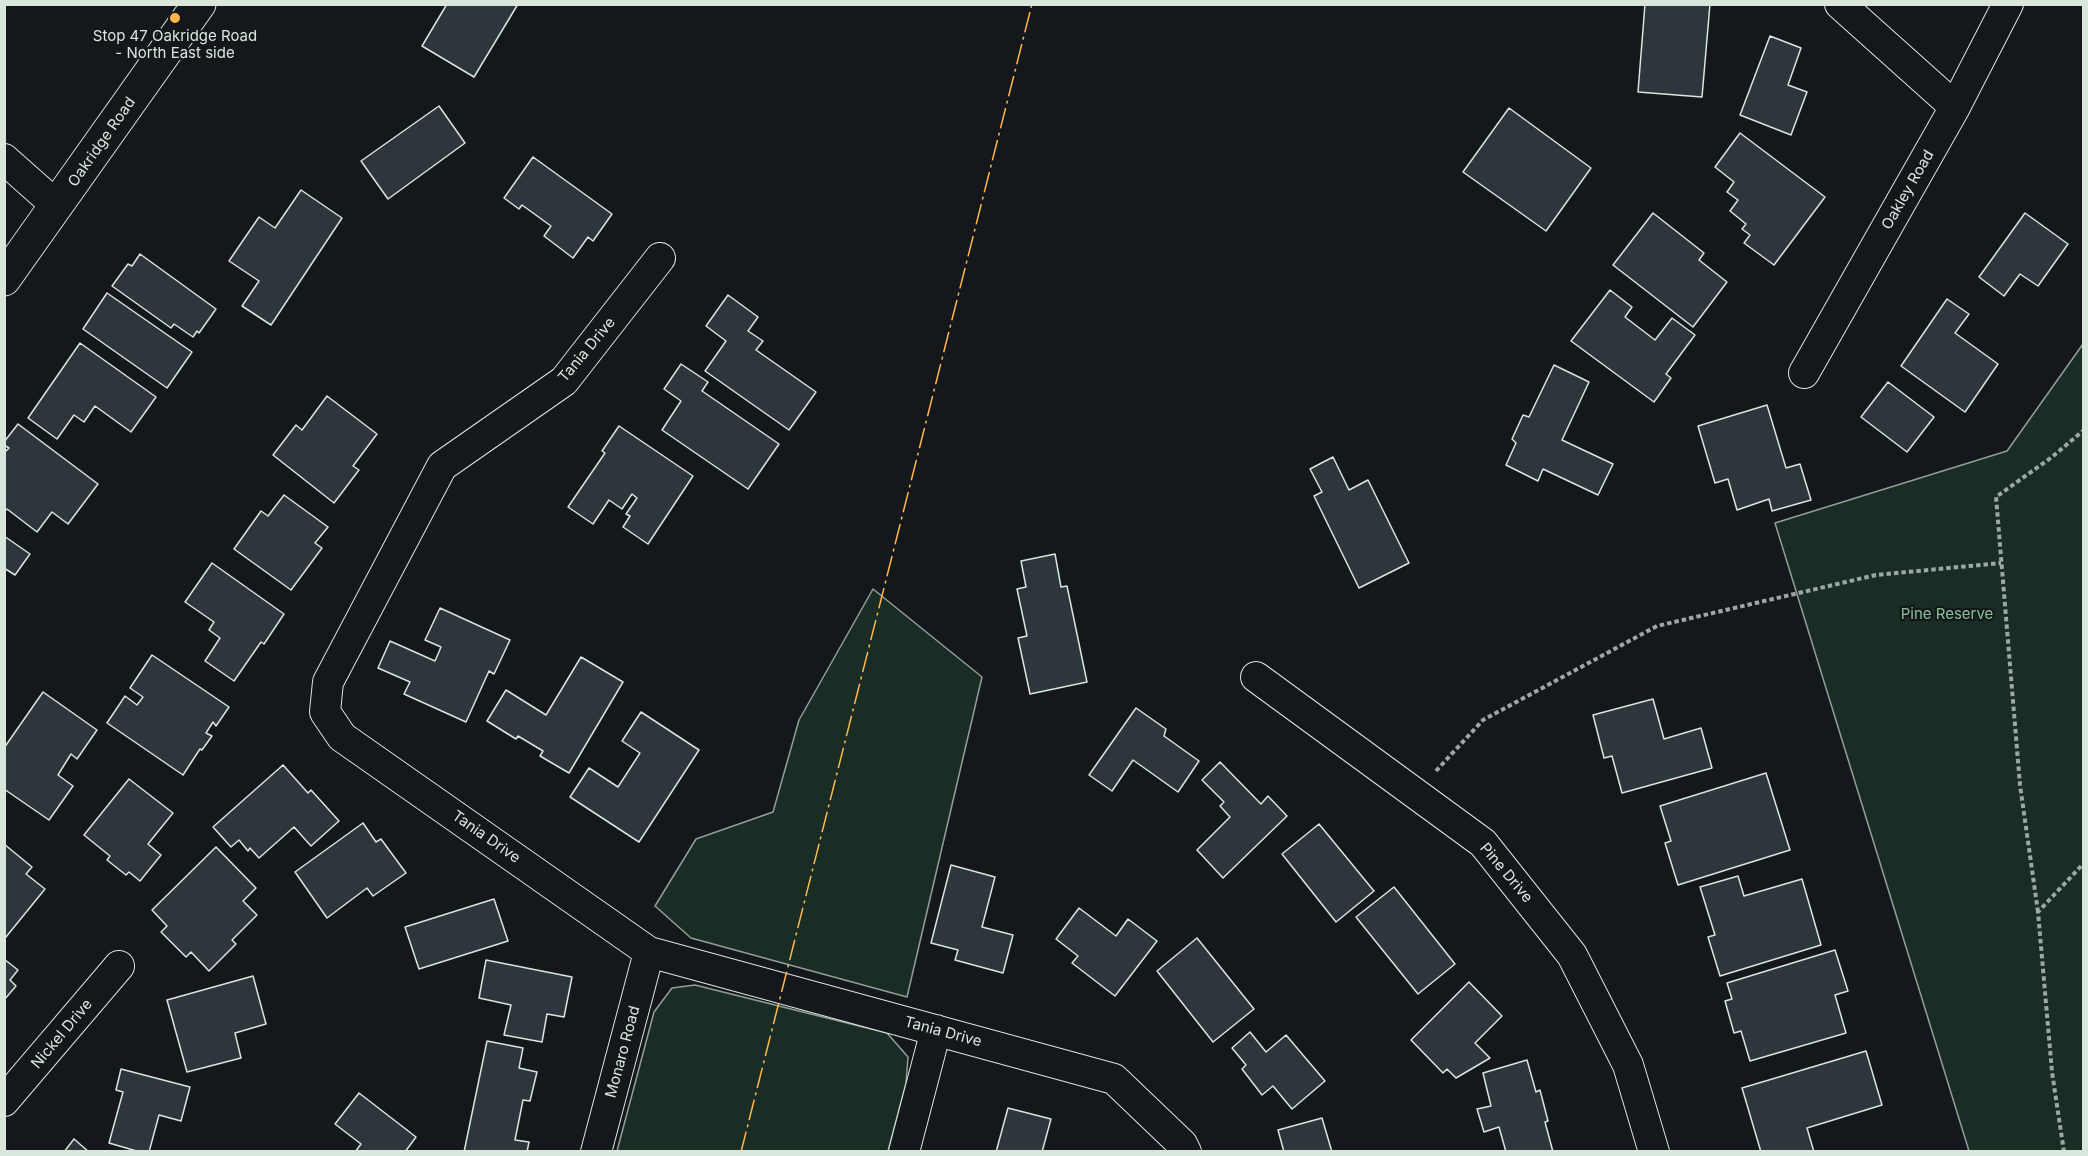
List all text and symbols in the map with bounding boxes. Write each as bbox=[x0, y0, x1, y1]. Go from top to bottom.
marker: Stop 47 Oakridge Road - North East side bbox=[168, 11, 182, 25]
place label: Stop 47 Oakridge Road - North East side bbox=[93, 27, 257, 62]
street label: Oakridge Road bbox=[64, 94, 140, 190]
street label: Oakley Road bbox=[1878, 147, 1938, 233]
street label: Tania Drive bbox=[555, 314, 619, 386]
park label: Pine Reserve bbox=[1901, 605, 1993, 623]
street label: Tania Drive bbox=[448, 807, 524, 867]
street label: Pine Drive bbox=[1476, 840, 1536, 906]
street label: Nickel Drive bbox=[28, 996, 96, 1072]
street label: Monaro Road bbox=[602, 1004, 644, 1100]
street label: Tania Drive bbox=[902, 1013, 984, 1051]

